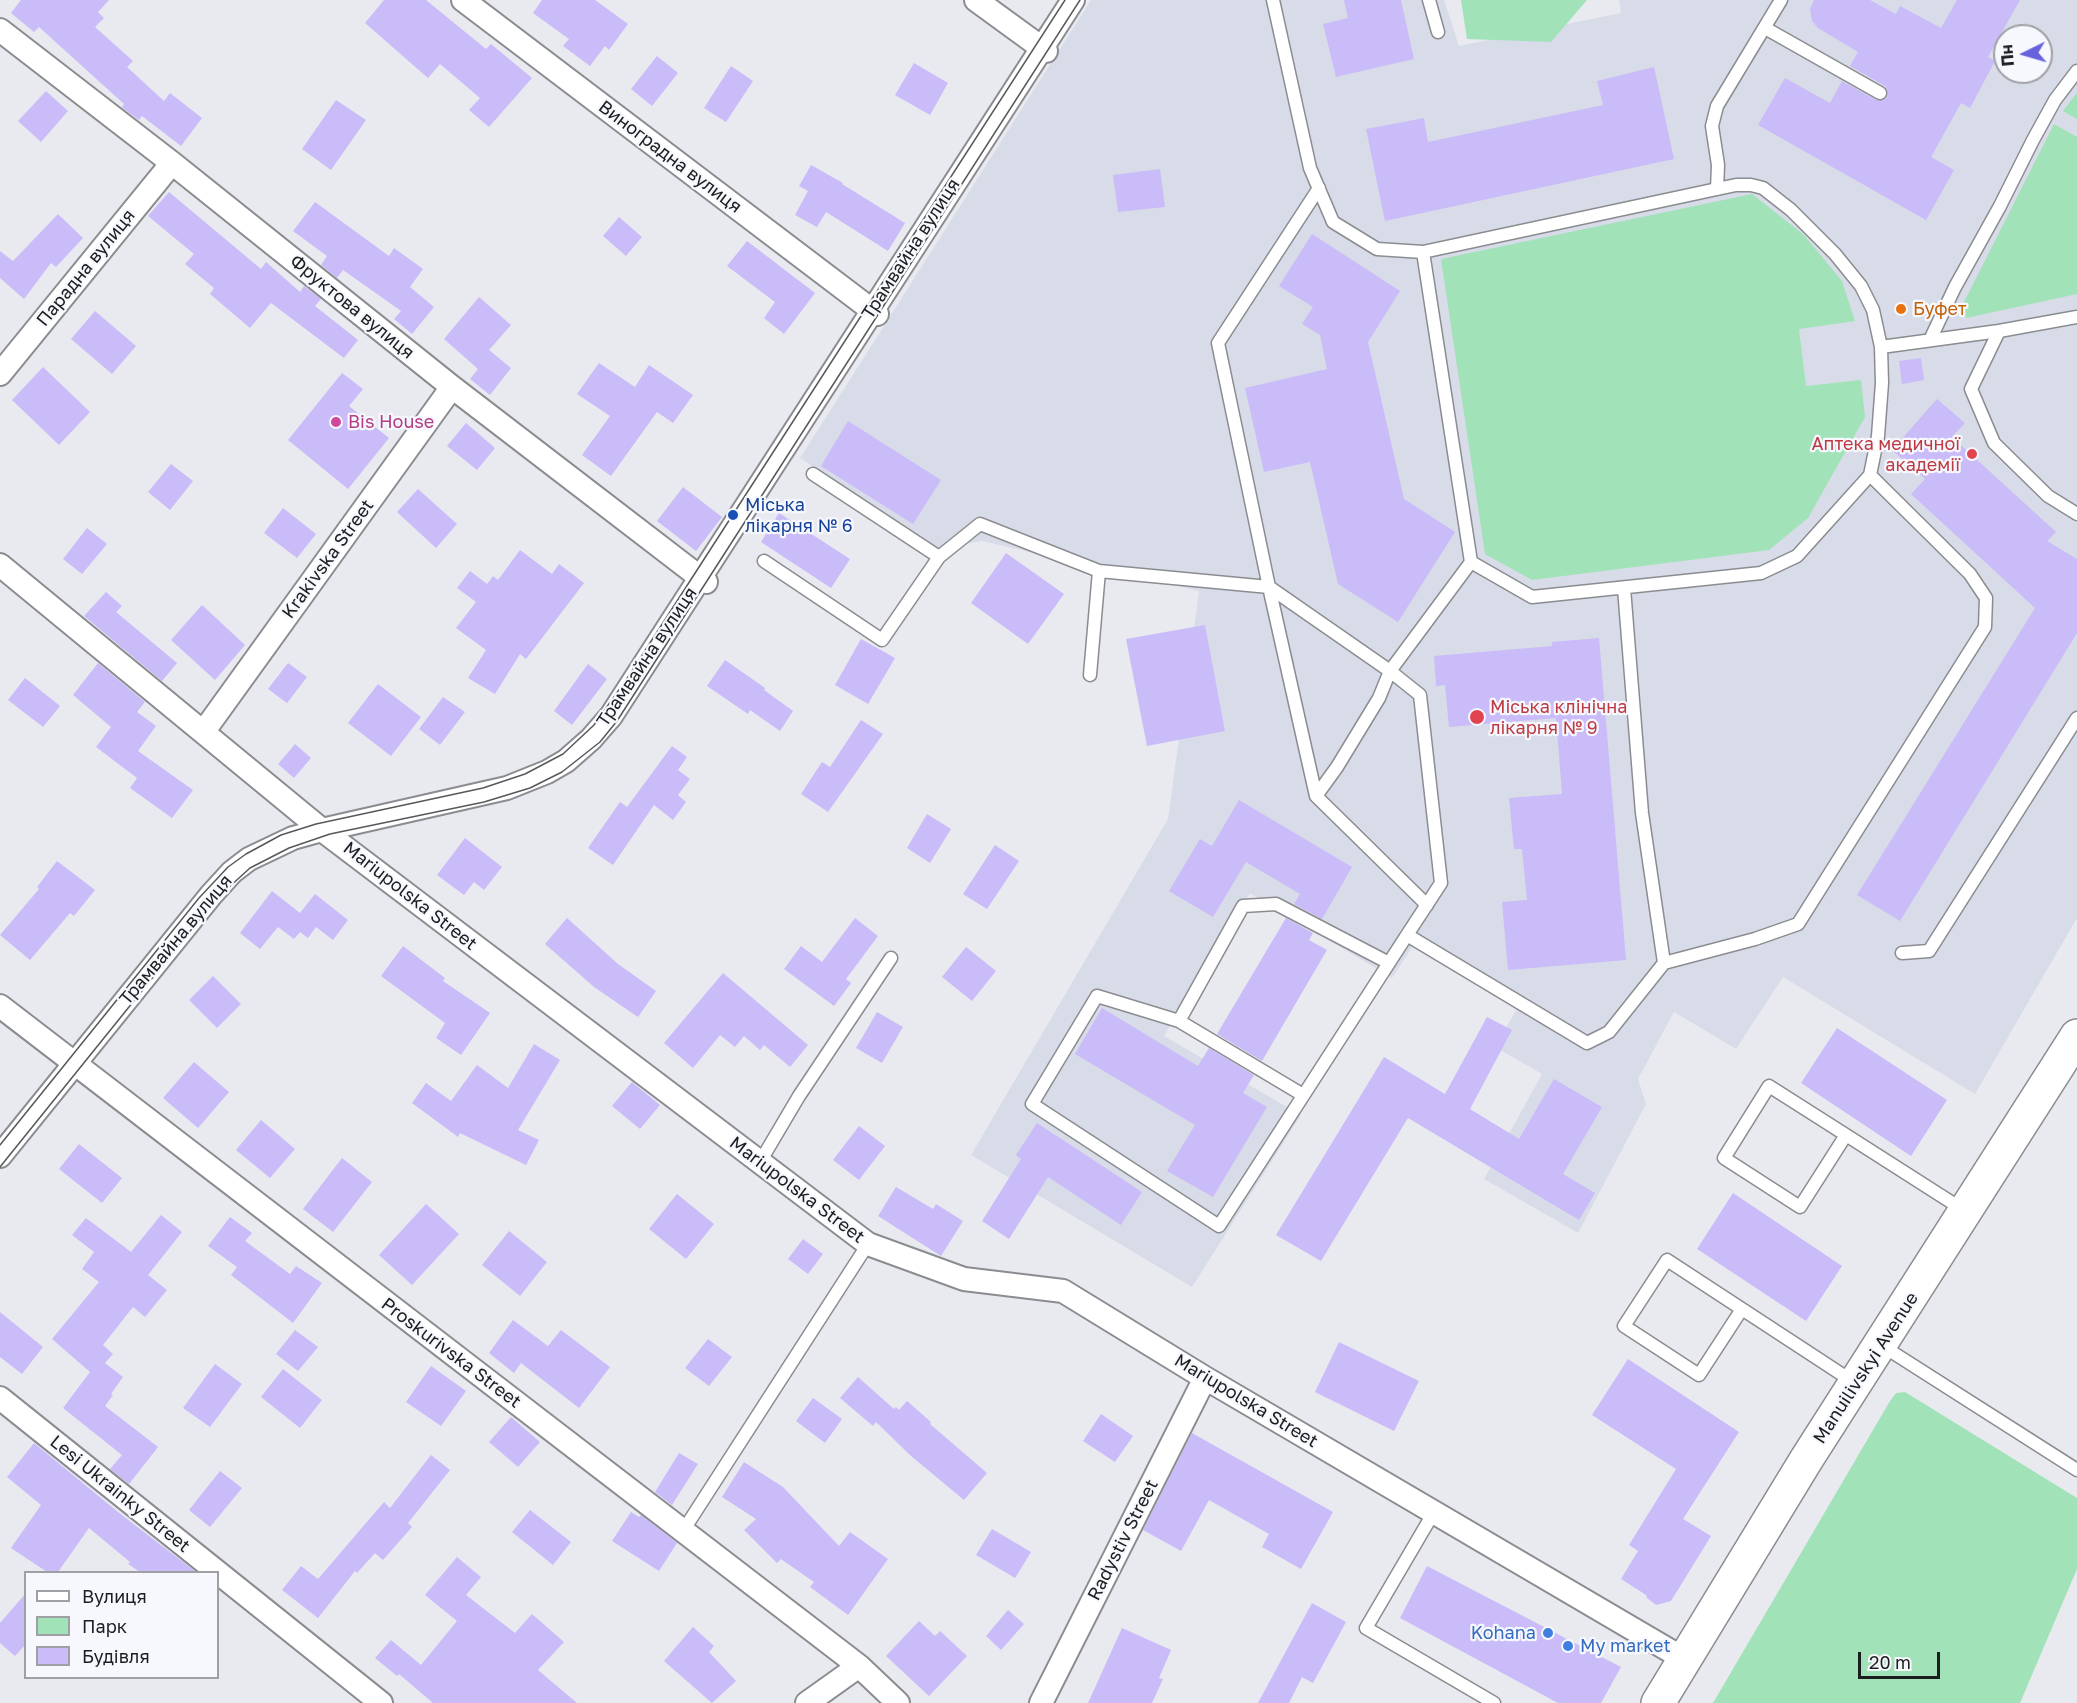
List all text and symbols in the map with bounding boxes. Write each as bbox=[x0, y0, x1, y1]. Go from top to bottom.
north arrow bbox=[1993, 24, 2053, 84]
text: Пн bbox=[1996, 44, 2018, 67]
street label: Виноградна вулиця bbox=[594, 96, 746, 218]
street label: Трамвайна вулиця bbox=[857, 175, 965, 323]
street label: Парадна вулиця bbox=[32, 205, 140, 331]
street label: Фруктова вулиця bbox=[286, 250, 418, 364]
place label: Буфет bbox=[1913, 298, 1967, 320]
marker: Буфет bbox=[1894, 302, 1908, 316]
place label: Bis House bbox=[348, 411, 434, 433]
marker: Bis House bbox=[329, 415, 343, 429]
place label: Аптека медичної академії bbox=[1812, 433, 1960, 476]
marker: Аптека медичної академії bbox=[1965, 447, 1979, 461]
place label: Міська лікарня № 6 bbox=[745, 494, 853, 536]
street label: Krakivska Street bbox=[278, 495, 378, 623]
marker: Міська лікарня № 6 bbox=[726, 508, 740, 522]
street label: Трамвайна вулиця bbox=[592, 583, 702, 731]
place label: Міська клінічна лікарня № 9 bbox=[1490, 696, 1627, 738]
marker: Міська клінічна лікарня № 9 bbox=[1468, 708, 1486, 726]
street label: Mariupolska Street bbox=[339, 837, 481, 955]
street label: Трамвайна вулиця bbox=[115, 870, 237, 1010]
street label: Mariupolska Street bbox=[725, 1132, 869, 1248]
street label: Manuilivskyi Avenue bbox=[1809, 1288, 1923, 1448]
street label: Proskurivska Street bbox=[377, 1293, 525, 1413]
street label: Mariupolska Street bbox=[1170, 1350, 1322, 1452]
street label: Lesi Ukrainky Street bbox=[46, 1431, 194, 1557]
street label: Radystiv Street bbox=[1083, 1476, 1163, 1604]
legend bbox=[24, 1571, 219, 1679]
text: Вулиця bbox=[82, 1585, 147, 1607]
text: Парк bbox=[82, 1615, 127, 1637]
place label: Kohana bbox=[1471, 1622, 1536, 1644]
marker: Kohana bbox=[1541, 1626, 1555, 1640]
place label: My market bbox=[1580, 1635, 1671, 1657]
marker: My market bbox=[1561, 1639, 1575, 1653]
scale bar bbox=[1861, 1640, 1944, 1678]
text: Будівля bbox=[82, 1645, 150, 1667]
text: 20 m bbox=[1869, 1651, 1911, 1673]

